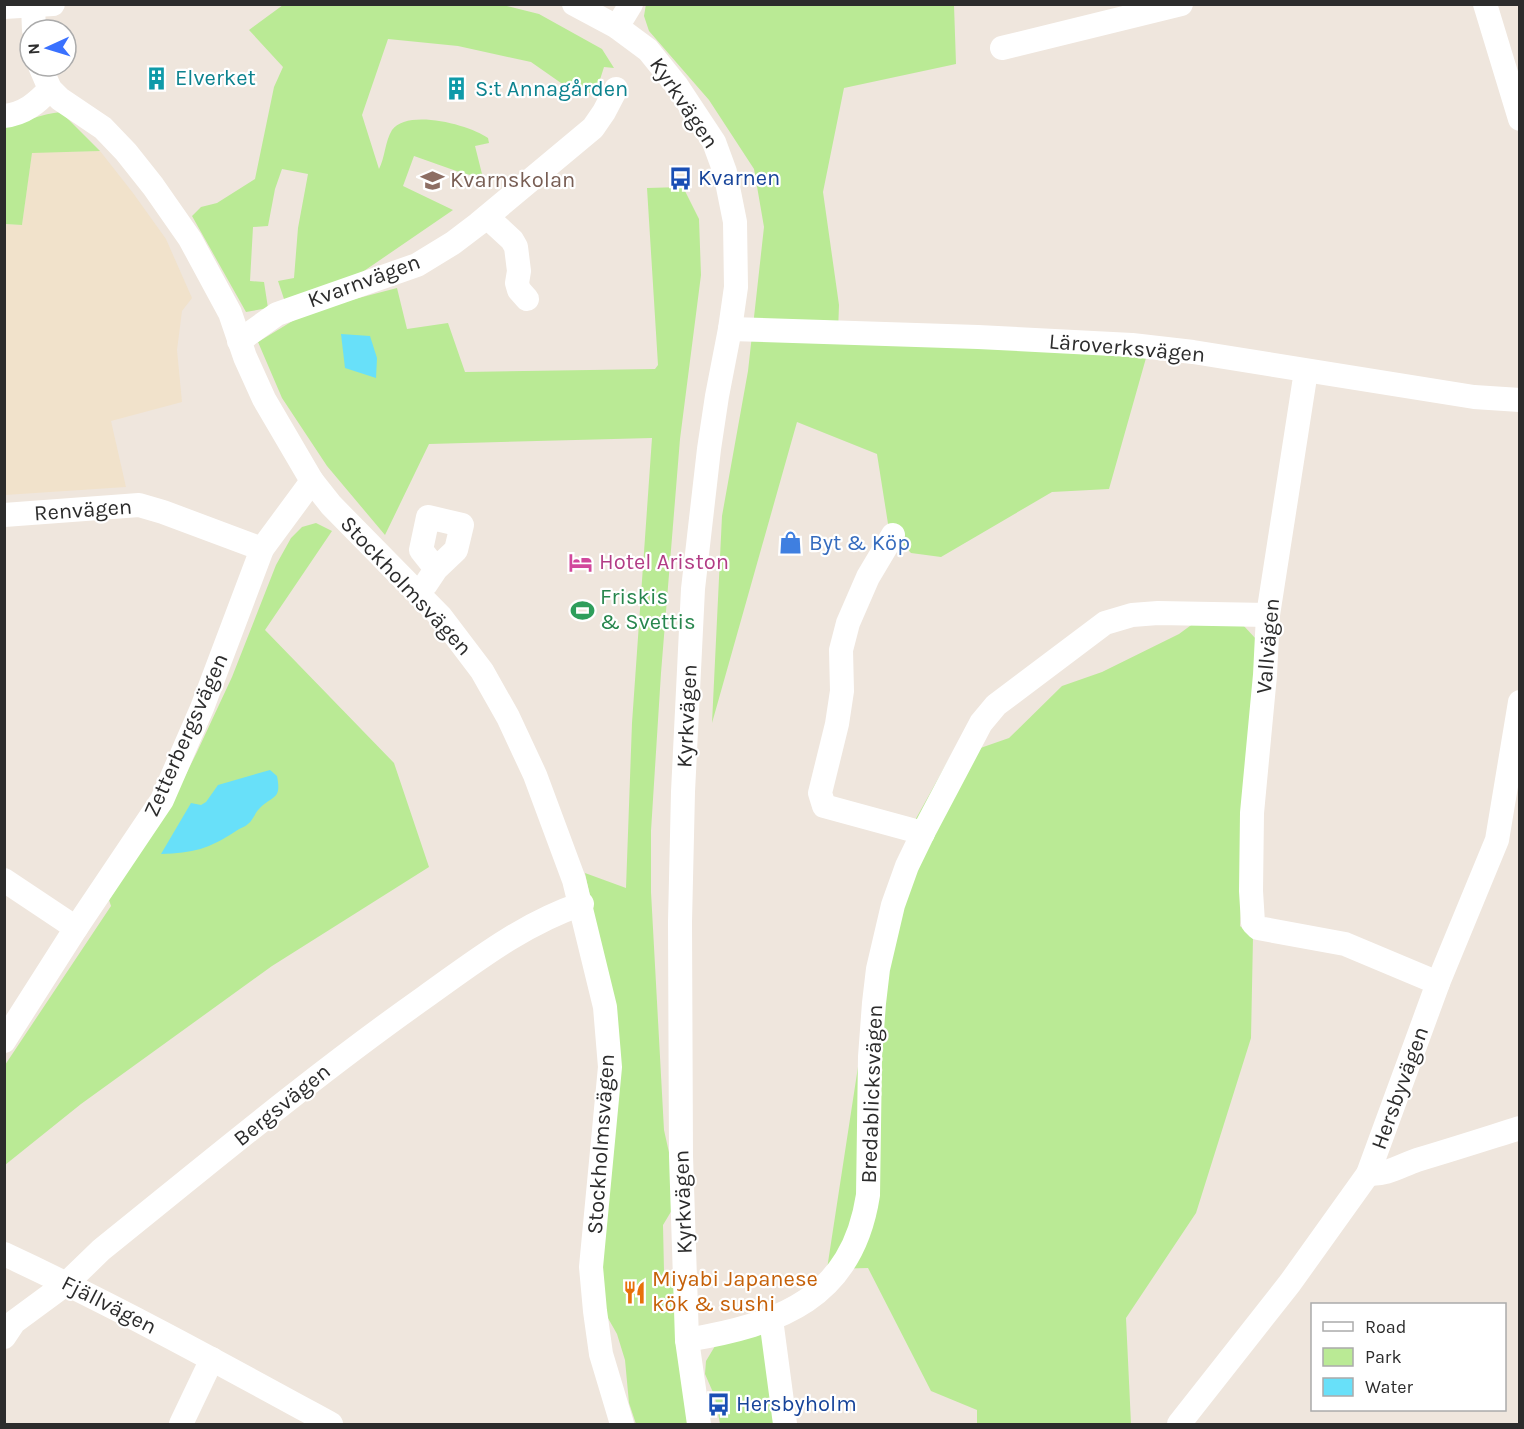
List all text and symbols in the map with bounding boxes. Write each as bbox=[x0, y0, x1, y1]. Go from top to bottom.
north arrow bbox=[18, 18, 78, 78]
text: N bbox=[24, 43, 43, 55]
street label: Kyrkvägen bbox=[644, 53, 724, 153]
building icon: Elverket bbox=[144, 65, 170, 91]
place label: Elverket bbox=[175, 65, 256, 91]
building icon: S:t Annagården bbox=[444, 76, 470, 102]
place label: S:t Annagården bbox=[475, 76, 628, 102]
bus stop icon: Kvarnen bbox=[667, 165, 693, 191]
place label: Kvarnen bbox=[698, 165, 780, 191]
school or university icon: Kvarnskolan bbox=[419, 167, 445, 193]
place label: Kvarnskolan bbox=[450, 167, 575, 193]
street label: Kvarnvägen bbox=[304, 249, 424, 313]
street label: Läroverksvägen bbox=[1048, 328, 1206, 368]
street label: Renvägen bbox=[33, 494, 133, 526]
street label: Stockholmsvägen bbox=[335, 511, 477, 661]
shop icon: Byt & Köp bbox=[778, 530, 804, 556]
place label: Byt & Köp bbox=[809, 530, 910, 556]
hotel icon: Hotel Ariston bbox=[568, 549, 594, 575]
place label: Hotel Ariston bbox=[599, 549, 729, 575]
place label: Friskis & Svettis bbox=[600, 584, 696, 635]
sports icon: Friskis & Svettis bbox=[569, 597, 595, 623]
street label: Vallvägen bbox=[1251, 597, 1285, 695]
street label: Zetterbergsvägen bbox=[138, 649, 234, 821]
street label: Kyrkvägen bbox=[671, 663, 703, 769]
street label: Bredablicksvägen bbox=[856, 1004, 888, 1184]
street label: Hersbyvägen bbox=[1366, 1023, 1434, 1153]
street label: Stockholmsvägen bbox=[582, 1053, 620, 1235]
street label: Bergsvägen bbox=[228, 1058, 336, 1152]
street label: Kyrkvägen bbox=[668, 1150, 698, 1254]
place label: Miyabi Japanese kök & sushi bbox=[652, 1266, 818, 1317]
street label: Fjällvägen bbox=[57, 1270, 161, 1340]
restaurant icon: Miyabi Japanese kök & sushi bbox=[621, 1279, 647, 1305]
legend bbox=[1311, 1303, 1506, 1411]
text: Road bbox=[1365, 1316, 1406, 1338]
text: Park bbox=[1365, 1346, 1402, 1368]
text: Water bbox=[1365, 1376, 1413, 1398]
bus stop icon: Hersbyholm bbox=[705, 1391, 731, 1417]
place label: Hersbyholm bbox=[736, 1391, 857, 1417]

